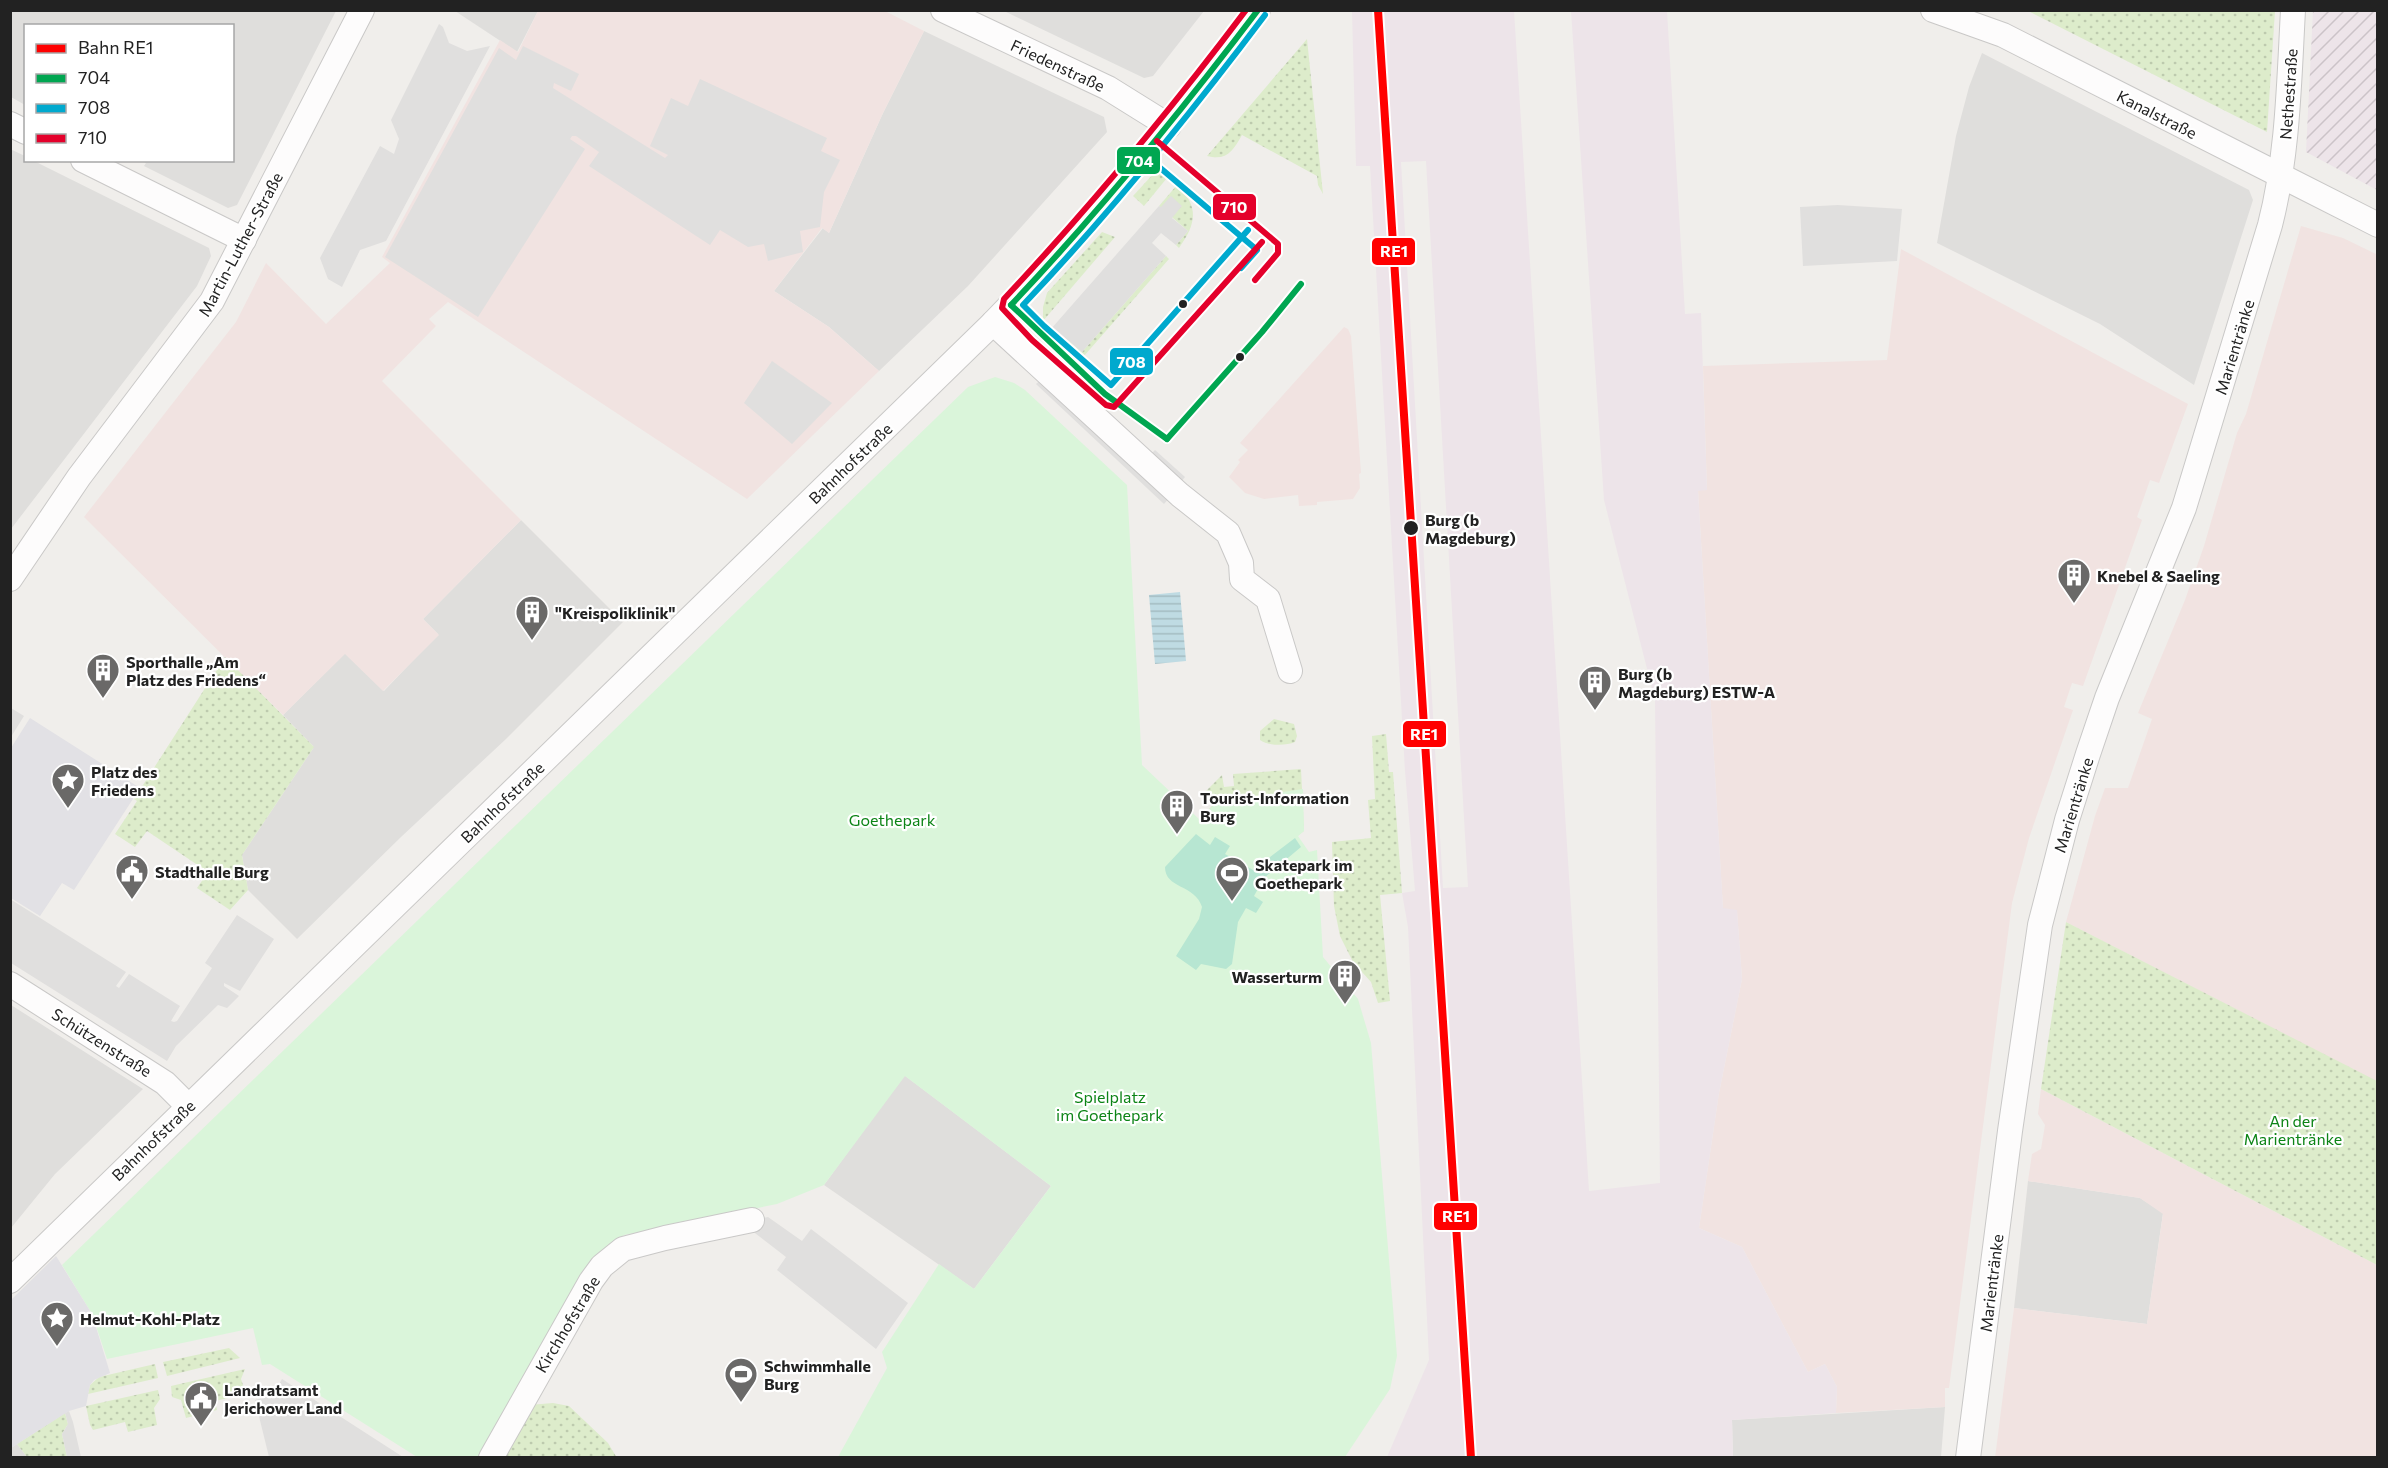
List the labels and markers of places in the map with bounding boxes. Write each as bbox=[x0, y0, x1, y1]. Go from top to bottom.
unlabelled marker bbox=[1177, 298, 1189, 310]
unlabelled marker bbox=[1234, 351, 1246, 363]
place label: Burg (b Magdeburg) bbox=[1425, 510, 1516, 547]
marker: Burg (b Magdeburg) bbox=[1402, 519, 1420, 537]
building icon: Knebel & Saeling bbox=[2056, 557, 2092, 604]
place label: Knebel & Saeling bbox=[2097, 566, 2220, 585]
building icon: "Kreispoliklinik" bbox=[514, 594, 550, 641]
place label: "Kreispoliklinik" bbox=[555, 603, 676, 622]
building icon: Sporthalle „Am Platz des Friedens“ bbox=[85, 652, 121, 699]
place label: Sporthalle „Am Platz des Friedens“ bbox=[126, 652, 267, 689]
building icon: Burg (b Magdeburg) ESTW-A bbox=[1577, 664, 1613, 711]
place label: Burg (b Magdeburg) ESTW-A bbox=[1618, 664, 1776, 701]
place icon: Platz des Friedens bbox=[50, 762, 86, 809]
place label: Platz des Friedens bbox=[91, 762, 157, 799]
building icon: Tourist-Information Burg bbox=[1159, 788, 1195, 835]
place label: Tourist-Information Burg bbox=[1200, 788, 1349, 825]
public building icon: Stadthalle Burg bbox=[114, 853, 150, 900]
sports icon: Skatepark im Goethepark bbox=[1214, 855, 1250, 902]
place label: Skatepark im Goethepark bbox=[1255, 855, 1353, 892]
place label: Stadthalle Burg bbox=[155, 862, 269, 881]
building icon: Wasserturm bbox=[1327, 958, 1363, 1005]
place label: Wasserturm bbox=[1231, 967, 1322, 986]
place icon: Helmut-Kohl-Platz bbox=[39, 1300, 75, 1347]
place label: Helmut-Kohl-Platz bbox=[80, 1309, 220, 1328]
sports icon: Schwimmhalle Burg bbox=[723, 1356, 759, 1403]
place label: Schwimmhalle Burg bbox=[764, 1356, 871, 1393]
public building icon: Landratsamt Jerichower Land bbox=[183, 1380, 219, 1427]
place label: Landratsamt Jerichower Land bbox=[224, 1380, 342, 1417]

